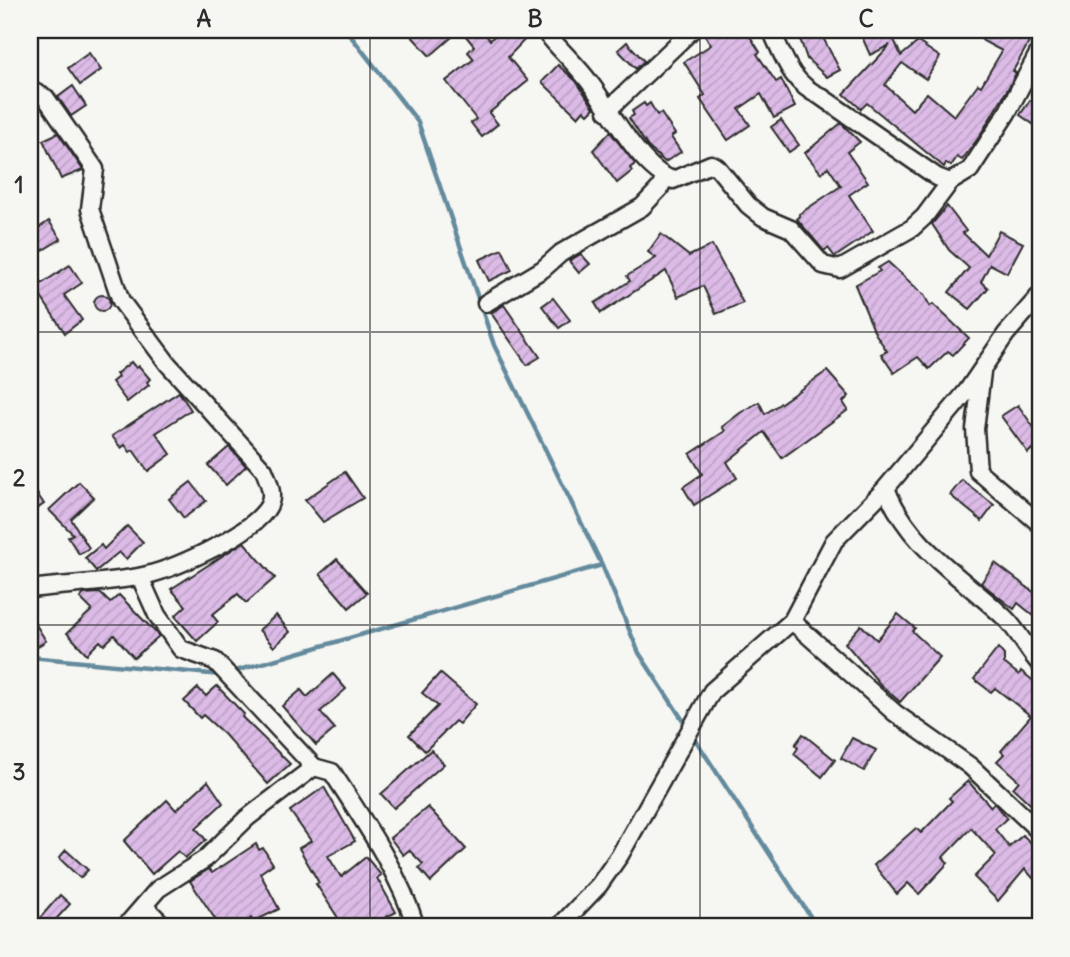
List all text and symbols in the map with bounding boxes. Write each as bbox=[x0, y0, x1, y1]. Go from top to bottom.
text: A bbox=[197, 4, 212, 33]
text: B bbox=[527, 4, 543, 33]
text: C bbox=[858, 4, 874, 33]
text: 1 bbox=[14, 170, 24, 199]
text: 2 bbox=[13, 463, 26, 492]
text: 3 bbox=[12, 757, 26, 786]

